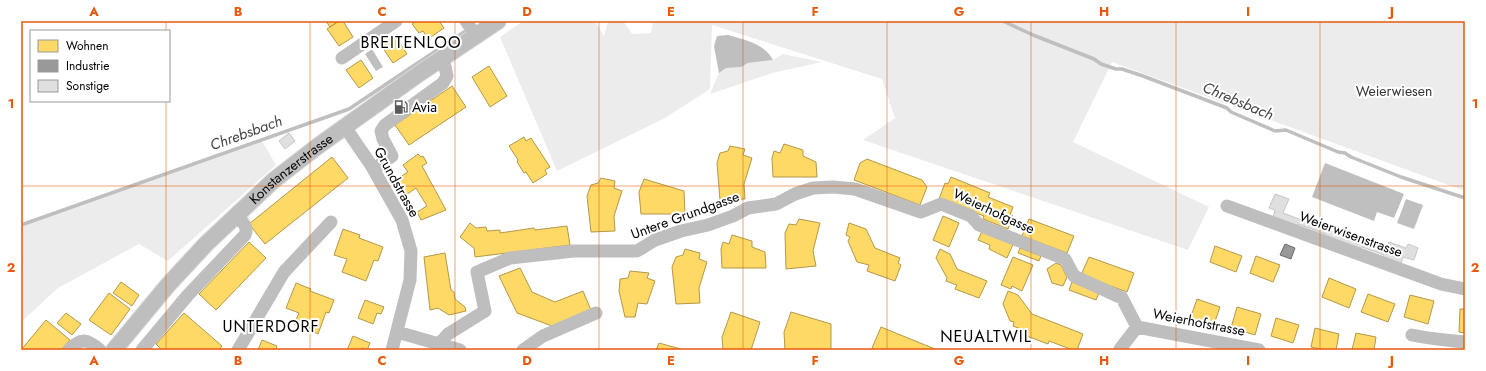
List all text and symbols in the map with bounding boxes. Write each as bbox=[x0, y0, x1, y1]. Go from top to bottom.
text: A bbox=[88, 2, 99, 21]
text: B bbox=[234, 2, 243, 21]
text: C bbox=[377, 2, 387, 21]
text: D bbox=[522, 2, 532, 21]
text: E bbox=[667, 2, 675, 21]
text: F bbox=[811, 2, 819, 21]
text: G bbox=[954, 2, 965, 21]
text: H bbox=[1099, 2, 1109, 21]
text: I bbox=[1246, 2, 1250, 21]
text: J bbox=[1387, 2, 1394, 21]
legend bbox=[30, 30, 170, 102]
district label: BREITENLOO bbox=[360, 31, 462, 54]
text: Wohnen bbox=[66, 37, 109, 55]
text: Industrie bbox=[66, 57, 110, 75]
water label: Chrebsbach bbox=[1199, 76, 1277, 126]
text: Sonstige bbox=[66, 77, 109, 95]
park label: Weierwiesen bbox=[1356, 81, 1432, 101]
text: 1 bbox=[8, 94, 14, 113]
text: 1 bbox=[1472, 94, 1478, 113]
place label: Avia bbox=[412, 97, 437, 117]
fuel station icon: Avia bbox=[393, 99, 409, 115]
water label: Chrebsbach bbox=[207, 110, 285, 156]
street label: Konstanzerstrasse bbox=[244, 128, 337, 209]
street label: Grundstrasse bbox=[369, 143, 425, 221]
street label: Weierhofgasse bbox=[950, 183, 1038, 239]
street label: Untere Grundgasse bbox=[628, 186, 742, 244]
street label: Weierwisenstrasse bbox=[1297, 206, 1405, 262]
text: 2 bbox=[7, 258, 15, 277]
text: 2 bbox=[1471, 258, 1479, 277]
street label: Weierhofstrasse bbox=[1151, 303, 1247, 341]
district label: UNTERDORF bbox=[222, 315, 320, 338]
district label: NEUALTWIL bbox=[940, 325, 1032, 348]
text: A bbox=[88, 351, 99, 370]
text: B bbox=[234, 351, 243, 370]
text: C bbox=[377, 351, 387, 370]
text: D bbox=[522, 351, 532, 370]
text: E bbox=[667, 351, 675, 370]
text: F bbox=[811, 351, 819, 370]
text: G bbox=[954, 351, 965, 370]
text: H bbox=[1099, 351, 1109, 370]
text: I bbox=[1246, 351, 1250, 370]
text: J bbox=[1387, 351, 1394, 370]

